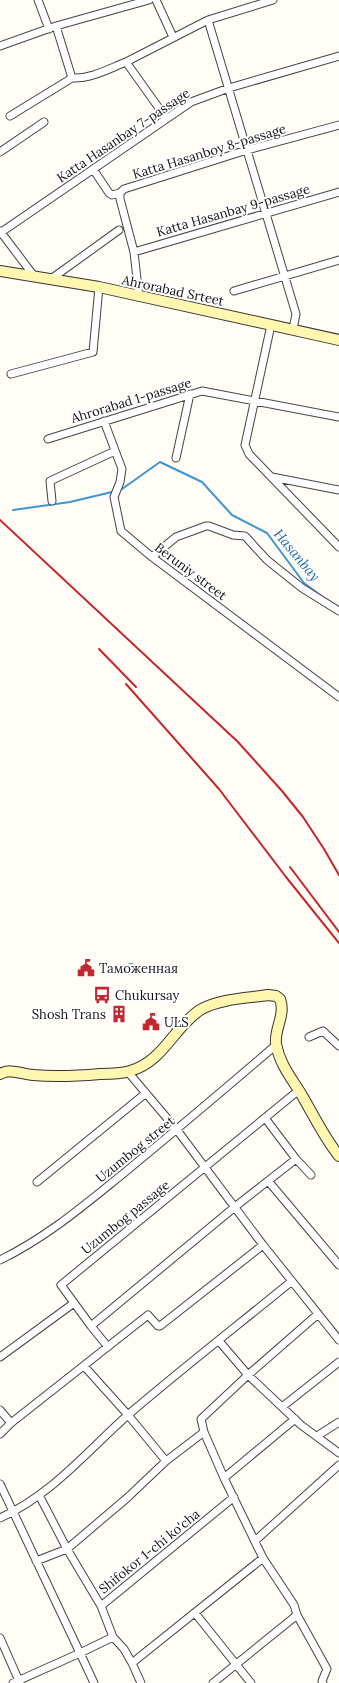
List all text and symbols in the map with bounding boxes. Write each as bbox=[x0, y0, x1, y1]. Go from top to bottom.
street label: Katta Hasanbay 7-passage bbox=[53, 84, 193, 186]
street label: Katta Hasanboy 8-passage bbox=[130, 120, 288, 183]
street label: Katta Hasanbay 9-passage bbox=[154, 180, 312, 241]
street label: Ahrorabad Srteet bbox=[119, 271, 225, 310]
street label: Ahrorabad 1-passage bbox=[68, 374, 193, 427]
water label: Hasanbay bbox=[270, 525, 324, 585]
street label: Beruniy street bbox=[151, 539, 230, 604]
public building icon: Таможенная bbox=[76, 958, 96, 978]
place label: Таможенная bbox=[99, 960, 178, 977]
bus stop icon: Chukursay bbox=[92, 985, 112, 1005]
place label: Chukursay bbox=[115, 987, 180, 1004]
building icon: Shosh Trans bbox=[109, 1004, 129, 1024]
place label: Shosh Trans bbox=[32, 1006, 106, 1023]
public building icon: ULS bbox=[141, 1012, 161, 1032]
place label: ULS bbox=[164, 1014, 189, 1031]
street label: Uzumbog street bbox=[92, 1112, 178, 1186]
street label: Uzumbog passage bbox=[78, 1177, 173, 1258]
street label: Shifokor 1-chi ko'cha bbox=[95, 1505, 204, 1597]

